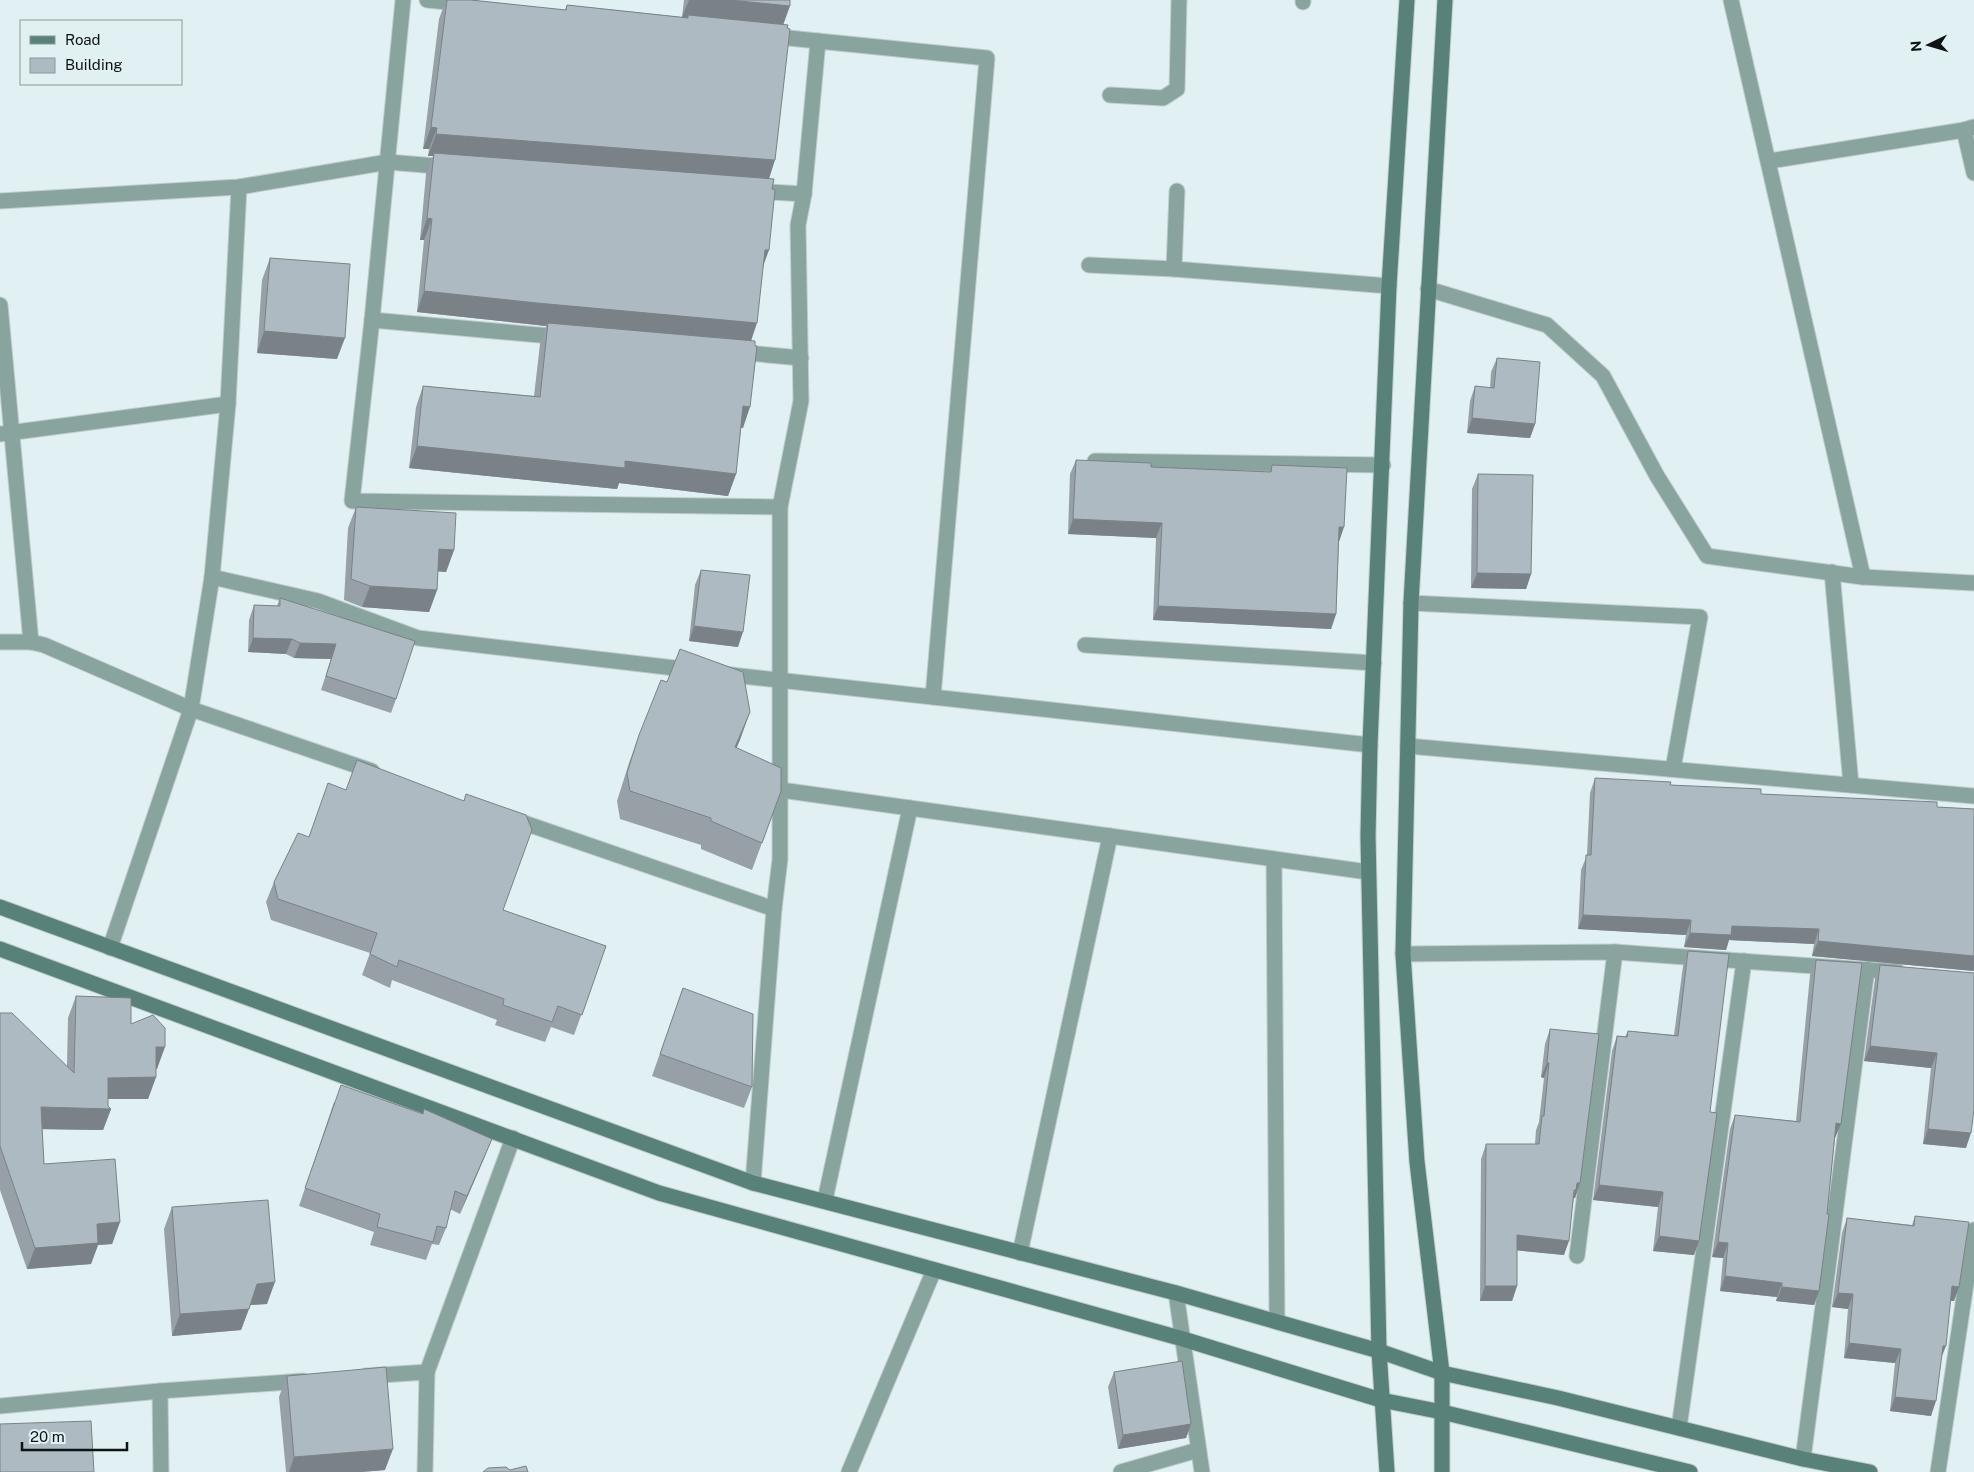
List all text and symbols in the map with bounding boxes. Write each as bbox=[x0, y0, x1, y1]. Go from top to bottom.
legend bbox=[20, 20, 182, 85]
north arrow bbox=[1904, 20, 1954, 70]
text: Road bbox=[65, 31, 101, 48]
text: N bbox=[1908, 40, 1924, 52]
text: Building bbox=[65, 56, 123, 73]
scale bar bbox=[22, 1420, 128, 1452]
text: 20 m bbox=[30, 1428, 65, 1445]

